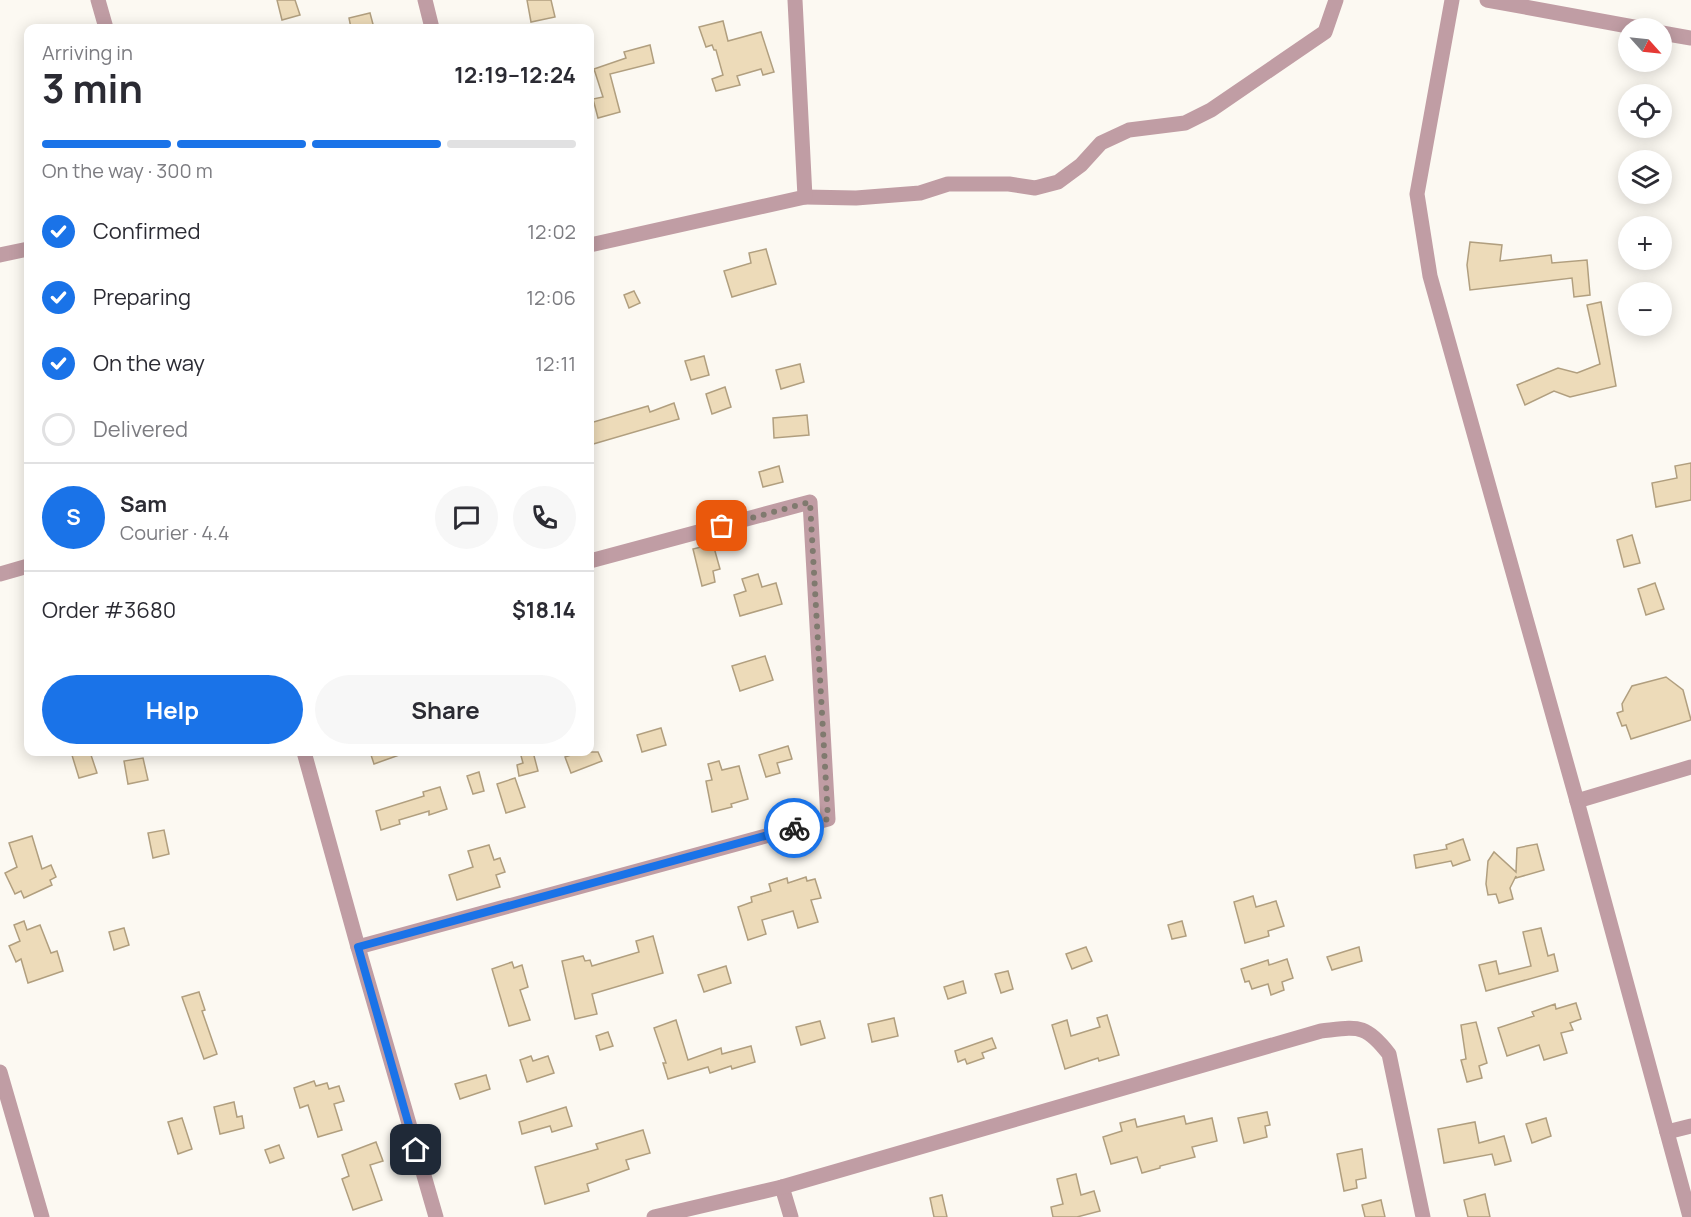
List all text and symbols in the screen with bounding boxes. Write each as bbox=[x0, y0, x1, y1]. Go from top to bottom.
north arrow bbox=[1618, 18, 1672, 72]
map controls bbox=[1618, 18, 1672, 336]
text: Arriving in bbox=[42, 39, 133, 66]
text: 12:19–12:24 bbox=[454, 60, 576, 90]
text: 3 min bbox=[42, 61, 143, 115]
button: locate bbox=[1618, 84, 1672, 138]
button: layers bbox=[1618, 150, 1672, 204]
text: On the way · 300 m bbox=[42, 157, 213, 184]
icon: check bbox=[42, 215, 75, 248]
text: Confirmed bbox=[93, 216, 201, 246]
button: + bbox=[1618, 216, 1672, 270]
text: 12:02 bbox=[527, 218, 576, 245]
icon: check bbox=[42, 281, 75, 314]
text: Preparing bbox=[93, 282, 191, 312]
button: − bbox=[1618, 282, 1672, 336]
text: 12:06 bbox=[526, 284, 576, 311]
icon: check bbox=[42, 347, 75, 380]
text: On the way bbox=[93, 348, 205, 378]
text: 12:11 bbox=[535, 350, 576, 377]
text: Delivered bbox=[93, 414, 188, 444]
button: chat bbox=[435, 486, 498, 549]
button: phone bbox=[513, 486, 576, 549]
text: Sam bbox=[120, 489, 167, 519]
pin bbox=[696, 500, 747, 551]
text: S bbox=[66, 502, 81, 532]
icon: bag bbox=[705, 509, 738, 542]
text: Courier · 4.4 bbox=[120, 519, 230, 546]
text: Order #3680 bbox=[42, 595, 176, 625]
text: $18.14 bbox=[512, 595, 576, 625]
button: Help bbox=[42, 675, 303, 744]
button: Share bbox=[315, 675, 576, 744]
courier bbox=[764, 798, 824, 858]
icon: bike bbox=[778, 812, 811, 845]
pin bbox=[390, 1124, 441, 1175]
icon: home bbox=[399, 1133, 432, 1166]

